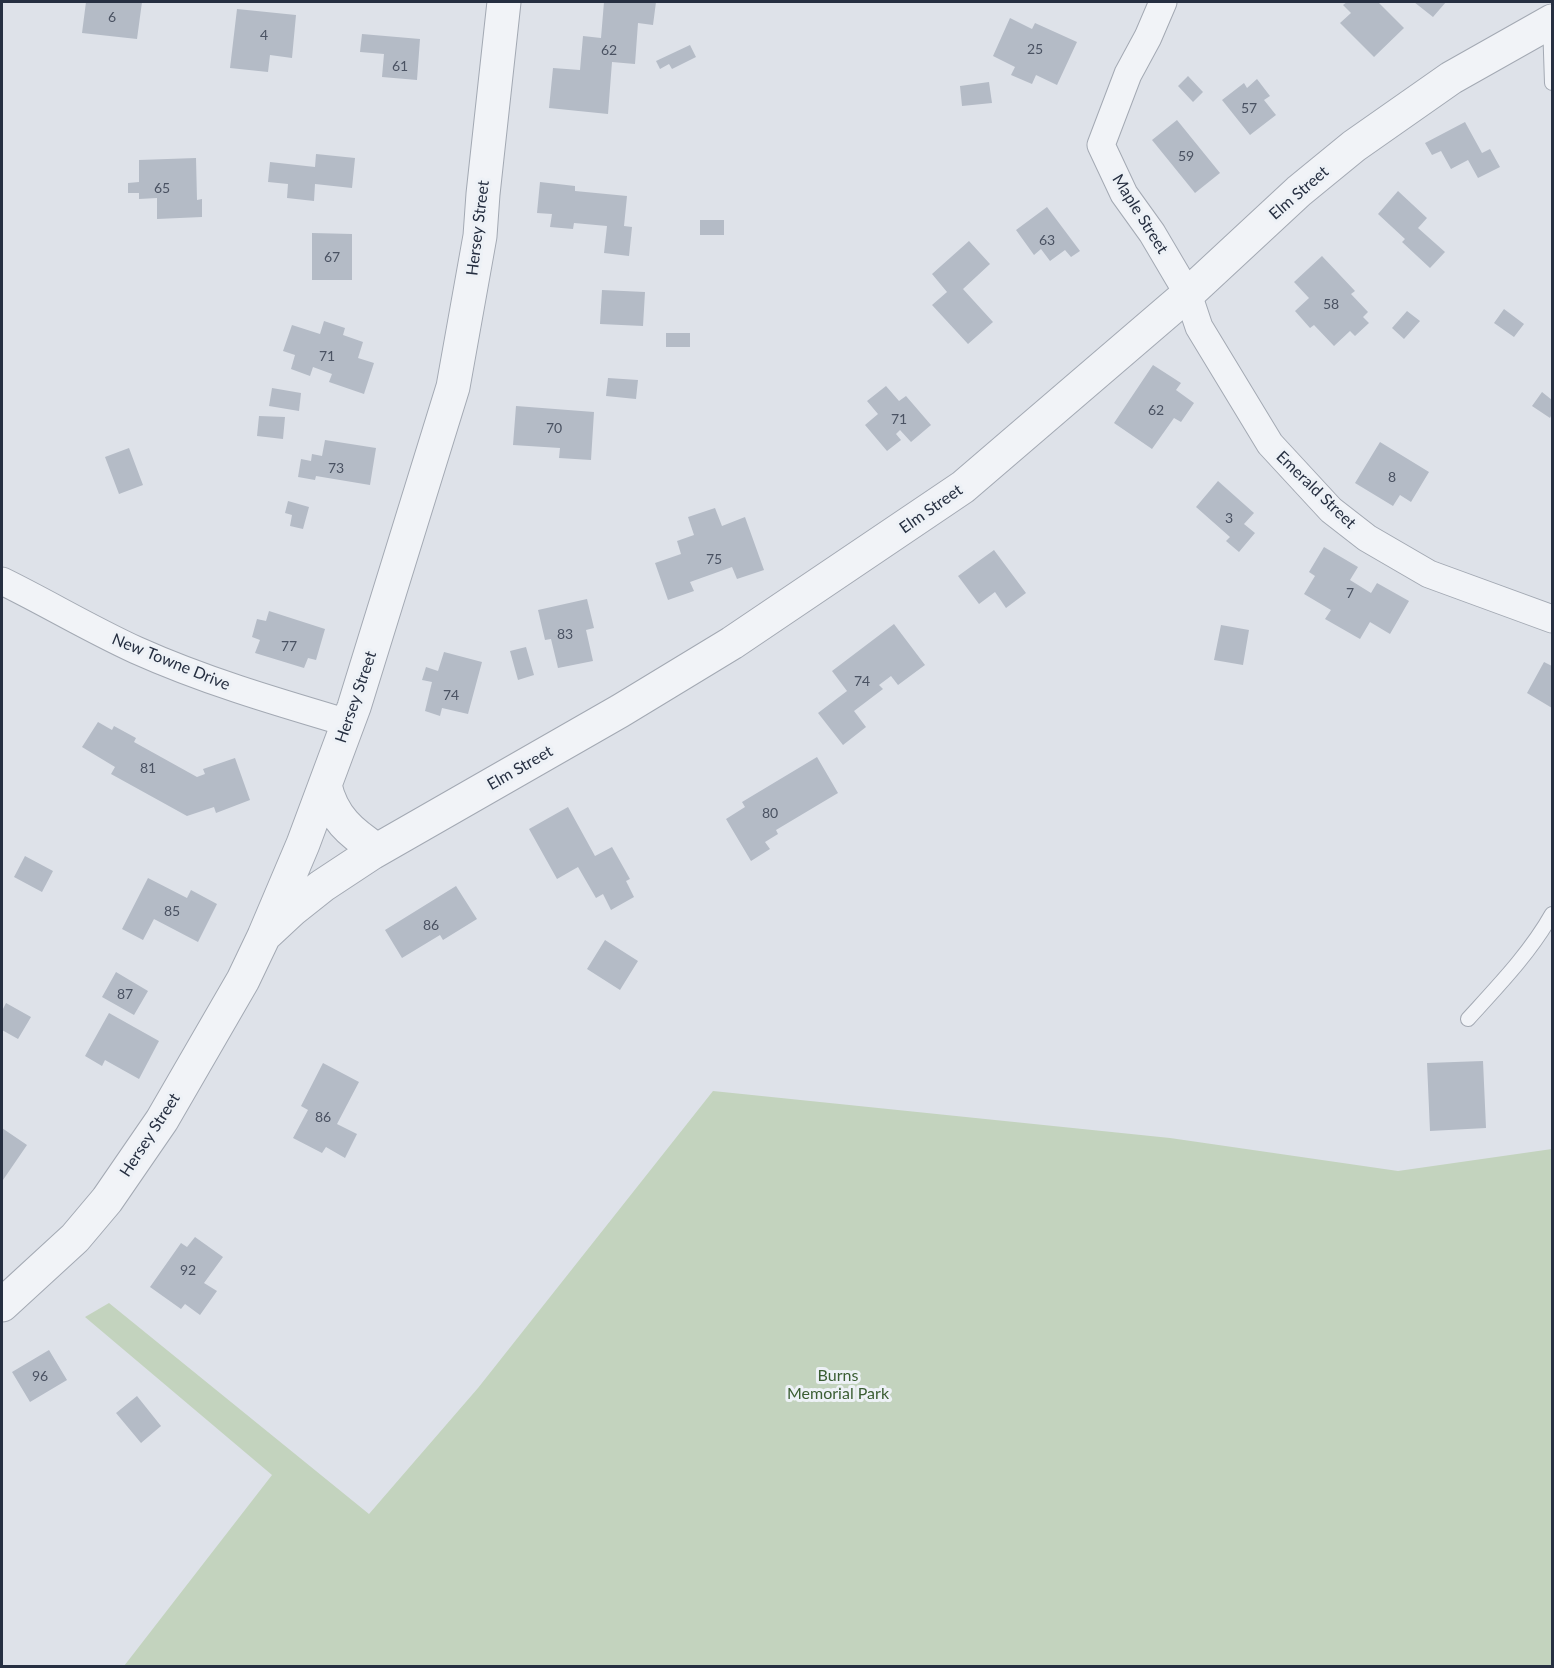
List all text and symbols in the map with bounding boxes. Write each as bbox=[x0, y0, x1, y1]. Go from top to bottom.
house number: 6 bbox=[108, 9, 116, 25]
house number: 4 bbox=[260, 27, 268, 43]
house number: 25 bbox=[1027, 41, 1043, 57]
house number: 62 bbox=[601, 42, 617, 58]
house number: 61 bbox=[392, 58, 408, 74]
house number: 57 bbox=[1241, 100, 1257, 116]
house number: 59 bbox=[1178, 148, 1194, 164]
street label: Elm Street bbox=[1265, 162, 1333, 224]
street label: Maple Street bbox=[1108, 171, 1172, 257]
street label: Hersey Street bbox=[463, 179, 493, 277]
house number: 65 bbox=[154, 180, 170, 196]
house number: 63 bbox=[1039, 232, 1055, 248]
house number: 67 bbox=[324, 249, 340, 265]
house number: 58 bbox=[1323, 296, 1339, 312]
house number: 71 bbox=[319, 348, 335, 364]
house number: 62 bbox=[1148, 402, 1164, 418]
house number: 71 bbox=[891, 411, 907, 427]
house number: 70 bbox=[546, 420, 562, 436]
street label: Emerald Street bbox=[1272, 447, 1360, 533]
house number: 73 bbox=[328, 460, 344, 476]
house number: 8 bbox=[1388, 469, 1396, 485]
street label: Elm Street bbox=[896, 480, 966, 538]
house number: 3 bbox=[1225, 510, 1233, 526]
house number: 75 bbox=[706, 551, 722, 567]
house number: 7 bbox=[1346, 585, 1354, 601]
house number: 83 bbox=[557, 626, 573, 642]
street label: New Towne Drive bbox=[109, 630, 233, 694]
house number: 77 bbox=[281, 638, 297, 654]
street label: Hersey Street bbox=[331, 649, 381, 745]
house number: 74 bbox=[854, 673, 870, 689]
house number: 74 bbox=[443, 687, 459, 703]
street label: Elm Street bbox=[484, 742, 556, 794]
house number: 81 bbox=[140, 760, 156, 776]
house number: 80 bbox=[762, 805, 778, 821]
house number: 85 bbox=[164, 903, 180, 919]
house number: 86 bbox=[423, 917, 439, 933]
house number: 87 bbox=[117, 986, 133, 1002]
street label: Hersey Street bbox=[116, 1090, 184, 1180]
house number: 86 bbox=[315, 1109, 331, 1125]
house number: 92 bbox=[180, 1262, 196, 1278]
park label: Burns Memorial Park bbox=[787, 1366, 889, 1404]
house number: 96 bbox=[32, 1368, 48, 1384]

